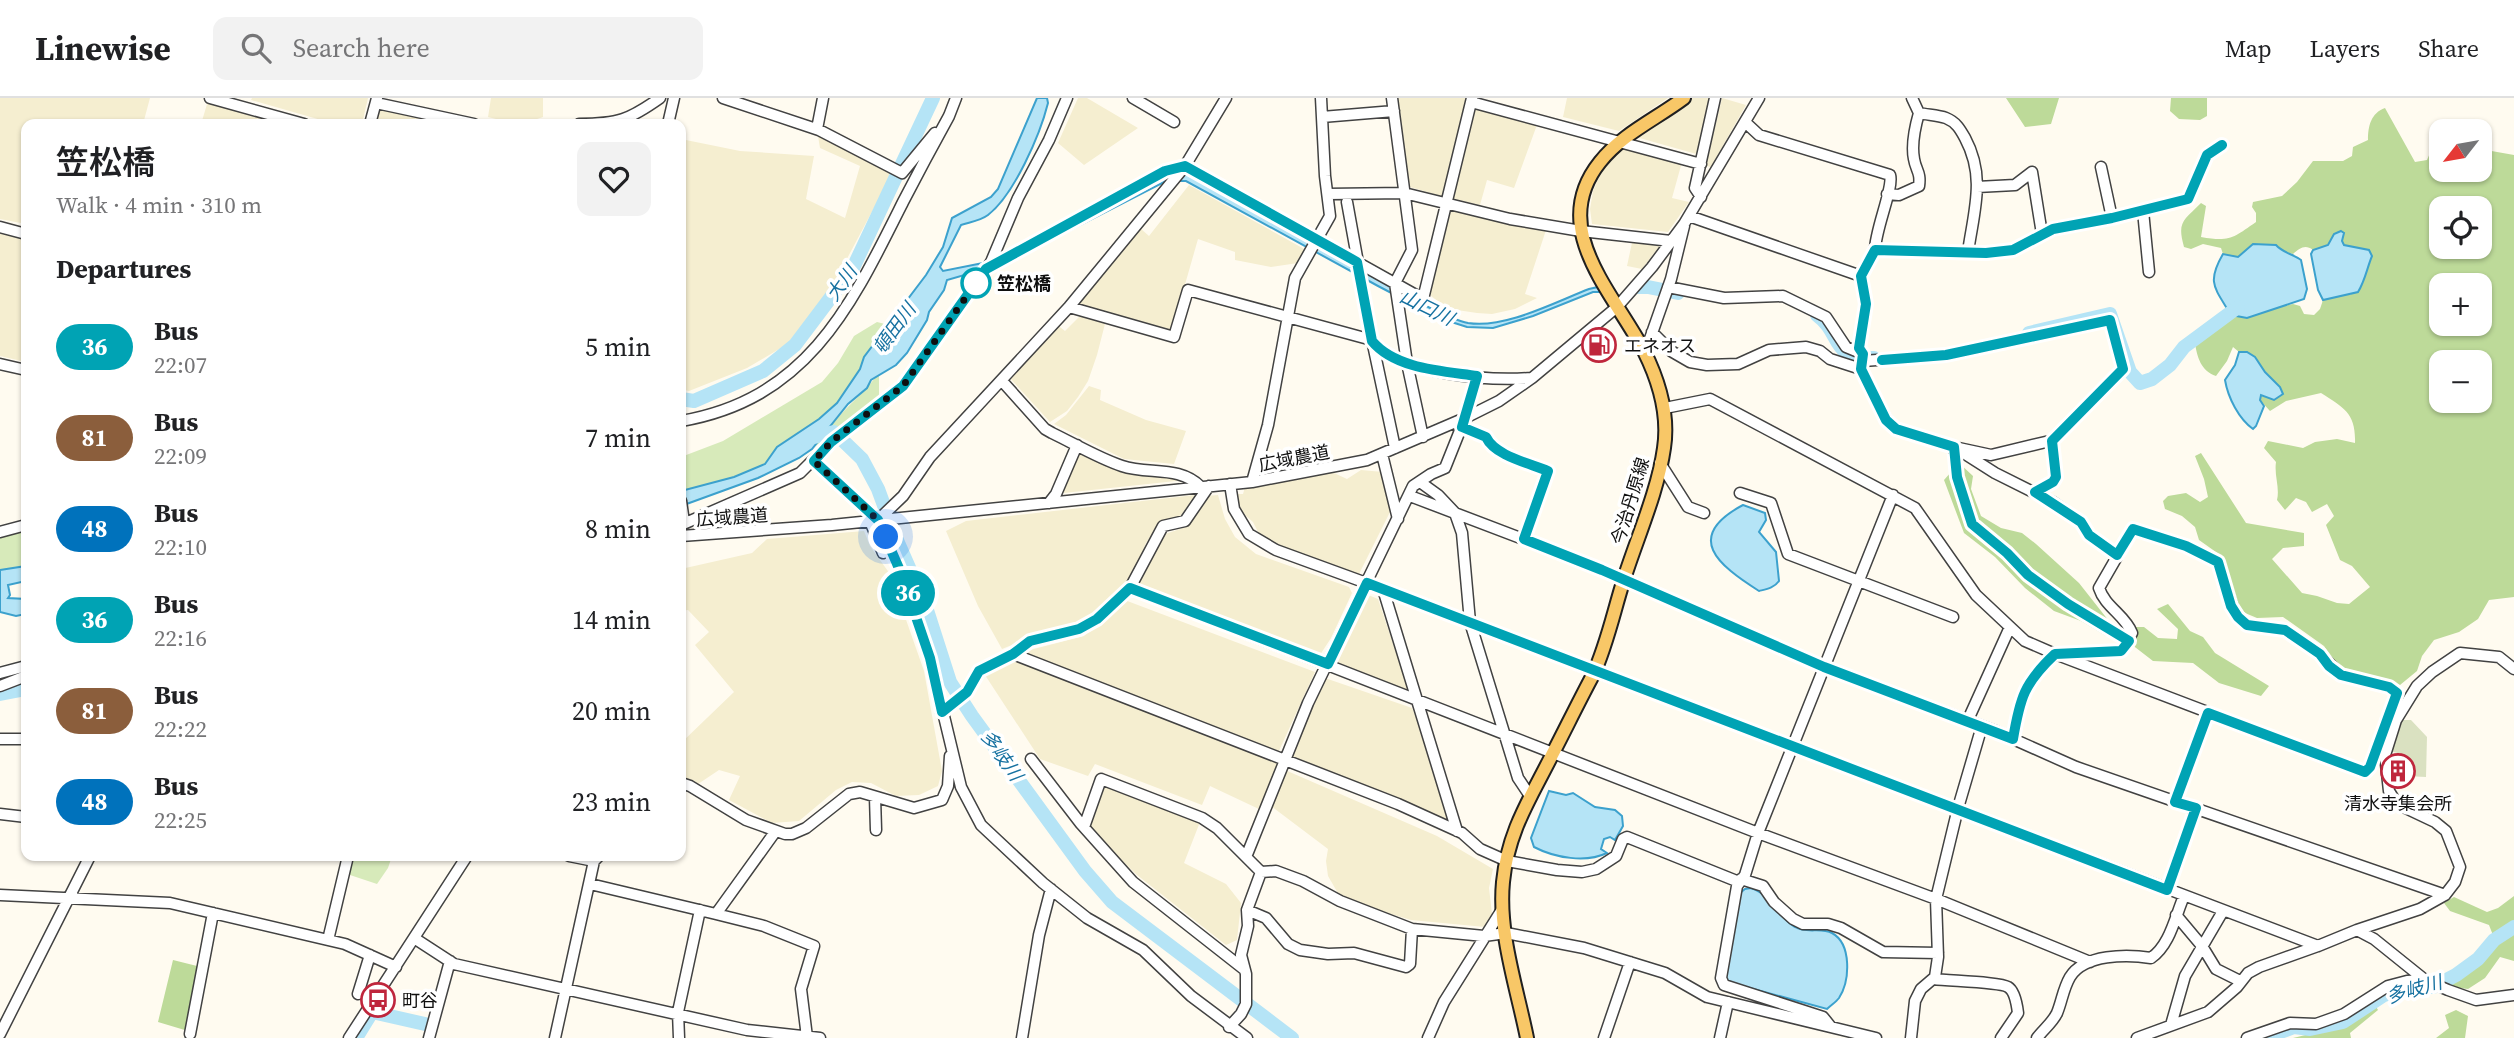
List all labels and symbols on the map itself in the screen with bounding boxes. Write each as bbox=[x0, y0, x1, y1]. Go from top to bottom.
north arrow bbox=[2429, 119, 2492, 182]
water label: 大川 bbox=[819, 258, 864, 306]
marker: 笠松橋 bbox=[961, 268, 991, 298]
place label: 笠松橋 bbox=[997, 271, 1051, 296]
water label: 山口川 bbox=[1396, 283, 1460, 332]
water label: 頓田川 bbox=[867, 296, 922, 359]
fuel station icon: エネオス bbox=[1580, 326, 1618, 364]
place label: エネオス bbox=[1624, 333, 1696, 358]
street label: 広域農道 bbox=[1256, 439, 1332, 477]
street label: 今治丹原線 bbox=[1605, 454, 1655, 548]
street label: 広域農道 bbox=[695, 502, 769, 532]
your location bbox=[868, 519, 903, 554]
line badge: 36 bbox=[876, 570, 940, 616]
water label: 多岐川 bbox=[975, 724, 1030, 787]
building icon: 清水寺集会所 bbox=[2379, 752, 2417, 790]
place label: 清水寺集会所 bbox=[2344, 791, 2452, 816]
water label: 多岐川 bbox=[2383, 968, 2447, 1009]
bus stop icon: 町谷 bbox=[359, 981, 397, 1019]
place label: 町谷 bbox=[402, 988, 438, 1013]

